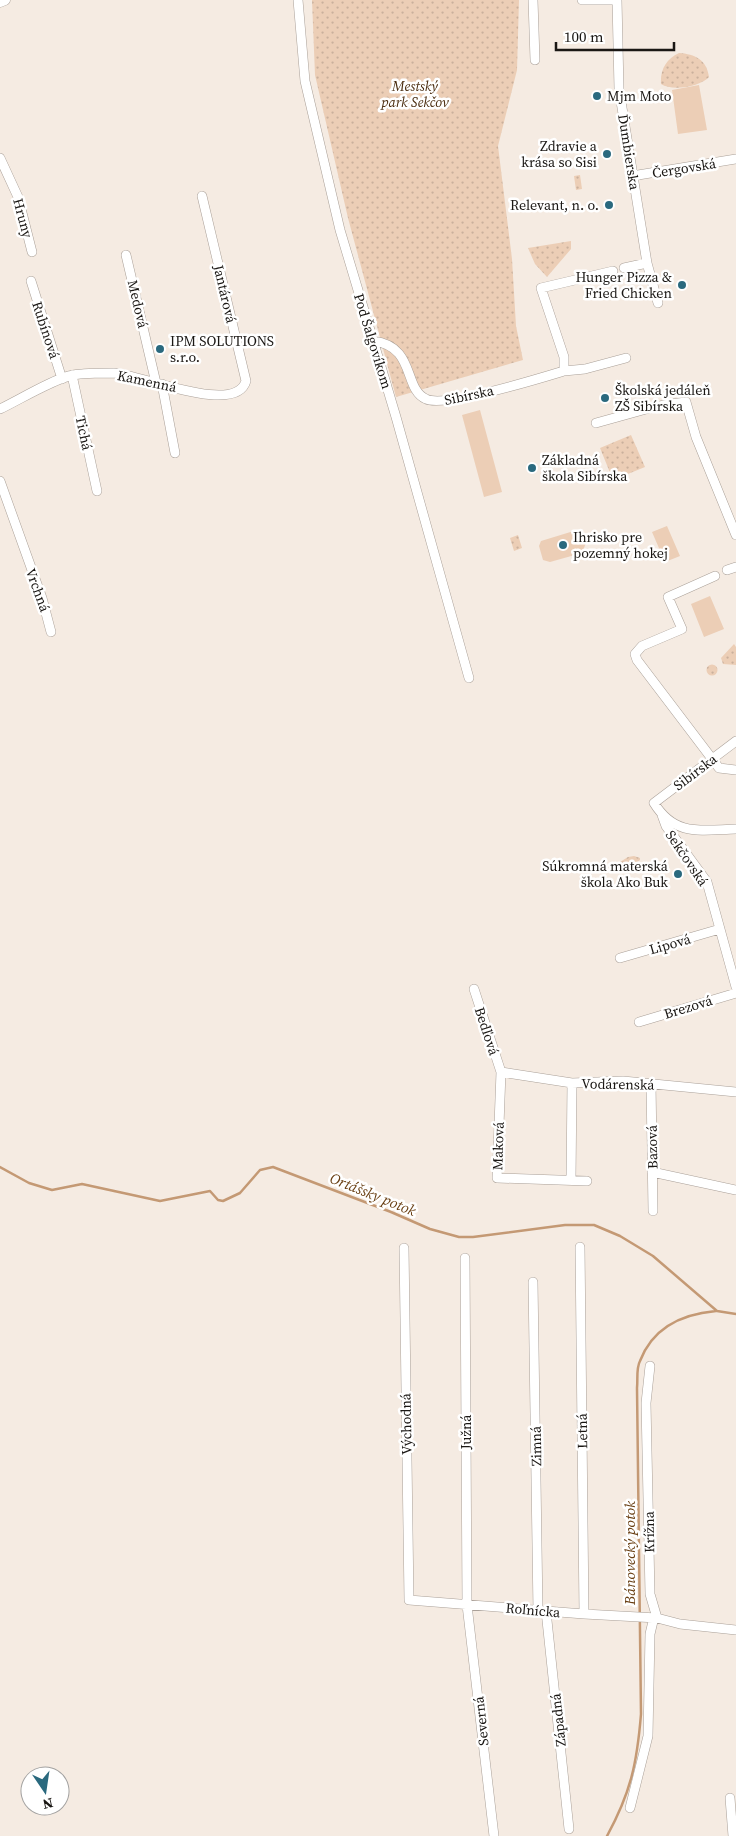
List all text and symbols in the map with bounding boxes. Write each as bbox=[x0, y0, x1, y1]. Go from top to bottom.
scale bar bbox=[556, 20, 674, 52]
text: 100 m bbox=[564, 26, 604, 47]
park label: Mestský park Sekčov bbox=[379, 76, 449, 112]
place label: Mjm Moto bbox=[607, 86, 672, 106]
marker: Mjm Moto bbox=[591, 90, 603, 102]
street label: Ďumbierska bbox=[613, 113, 645, 192]
place label: Zdravie a krása so Sisi bbox=[521, 136, 598, 172]
marker: Zdravie a krása so Sisi bbox=[601, 148, 613, 160]
street label: Čergovská bbox=[651, 153, 718, 183]
place label: Relevant, n. o. bbox=[510, 195, 599, 215]
street label: Hruny bbox=[8, 196, 38, 241]
marker: Relevant, n. o. bbox=[603, 199, 615, 211]
street label: Jantárová bbox=[208, 262, 242, 326]
place label: Hunger Pizza & Fried Chicken bbox=[575, 267, 673, 303]
street label: Medová bbox=[123, 278, 153, 331]
marker: Hunger Pizza & Fried Chicken bbox=[676, 279, 688, 291]
street label: Pod Šalgovíkom bbox=[349, 291, 397, 392]
street label: Rubínová bbox=[27, 299, 65, 362]
place label: IPM SOLUTIONS s.r.o. bbox=[170, 331, 274, 367]
marker: IPM SOLUTIONS s.r.o. bbox=[154, 343, 166, 355]
street label: Kamenná bbox=[116, 365, 179, 397]
street label: Sibírska bbox=[442, 380, 496, 410]
place label: Školská jedáleň ZŠ Sibírska bbox=[615, 380, 711, 416]
marker: Školská jedáleň ZŠ Sibírska bbox=[599, 392, 611, 404]
street label: Tichá bbox=[71, 414, 98, 453]
place label: Základná škola Sibírska bbox=[542, 450, 628, 486]
marker: Základná škola Sibírska bbox=[526, 462, 538, 474]
place label: Ihrisko pre pozemný hokej bbox=[573, 527, 668, 563]
marker: Ihrisko pre pozemný hokej bbox=[557, 539, 569, 551]
street label: Vrchná bbox=[21, 565, 55, 615]
street label: Sibírska bbox=[669, 748, 722, 795]
street label: Sekčovská bbox=[661, 826, 714, 891]
place label: Súkromná materská škola Ako Buk bbox=[542, 856, 669, 892]
marker: Súkromná materská škola Ako Buk bbox=[672, 868, 684, 880]
street label: Lipová bbox=[647, 928, 694, 959]
street label: Brezová bbox=[661, 990, 716, 1024]
street label: Bedľová bbox=[470, 1004, 504, 1059]
street label: Vodárenská bbox=[581, 1073, 656, 1095]
street label: Maková bbox=[487, 1121, 509, 1171]
street label: Bazová bbox=[642, 1124, 662, 1169]
water label: Ortášsky potok bbox=[327, 1167, 420, 1221]
street label: Východná bbox=[395, 1392, 417, 1455]
street label: Letná bbox=[572, 1412, 592, 1449]
street label: Južná bbox=[456, 1414, 476, 1450]
street label: Zimná bbox=[526, 1425, 546, 1466]
water label: Bánovecký potok bbox=[619, 1500, 640, 1606]
street label: Krížna bbox=[639, 1510, 659, 1553]
street label: Roľnícka bbox=[505, 1598, 562, 1622]
street label: Západná bbox=[545, 1692, 571, 1748]
street label: Severná bbox=[468, 1694, 494, 1747]
north arrow bbox=[20, 1766, 70, 1816]
text: N bbox=[41, 1793, 55, 1815]

